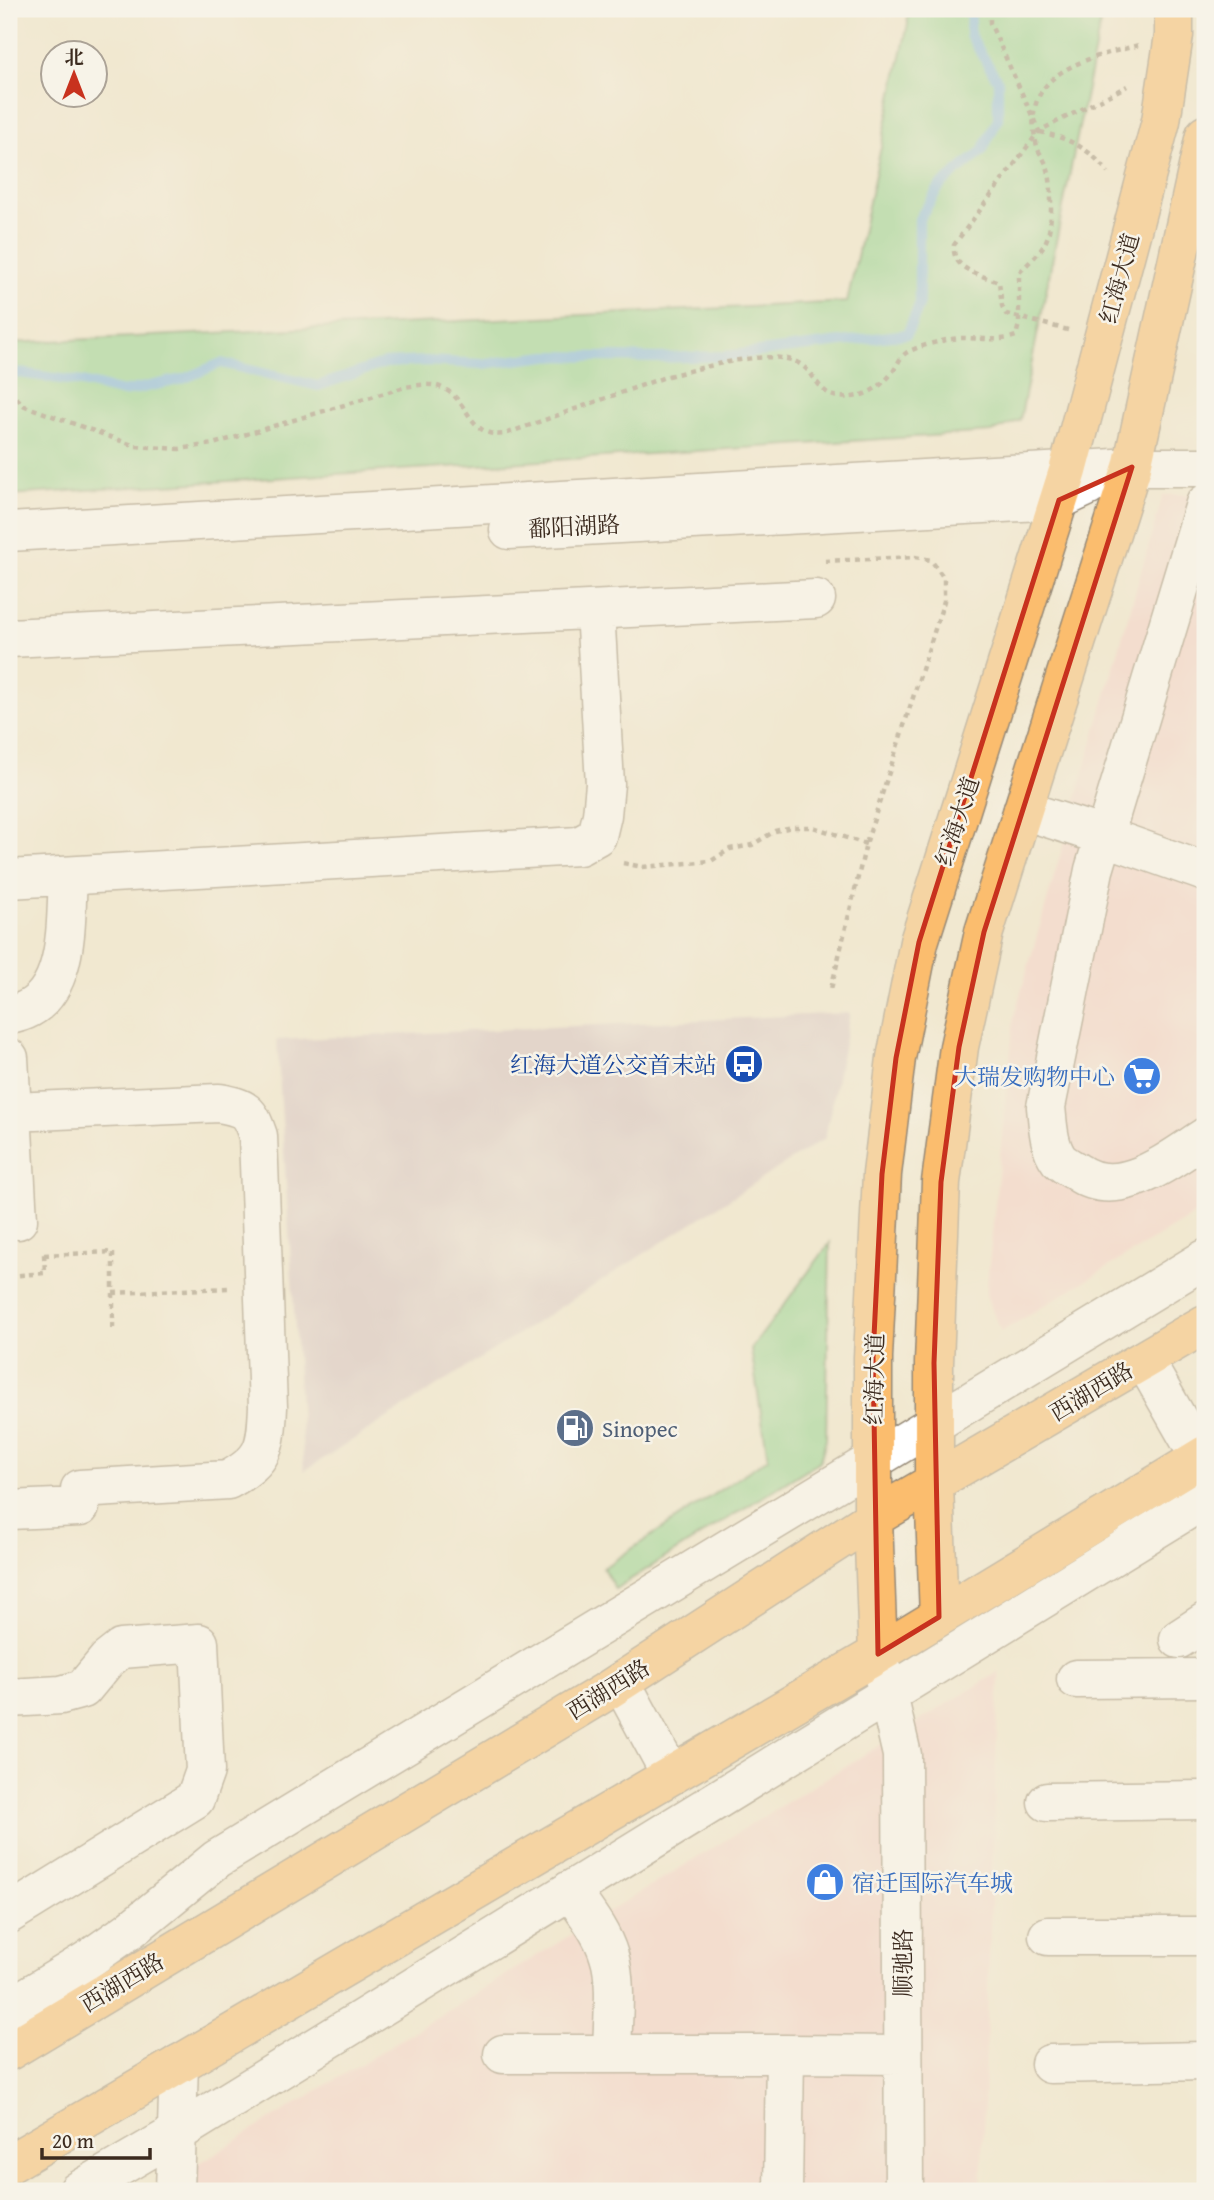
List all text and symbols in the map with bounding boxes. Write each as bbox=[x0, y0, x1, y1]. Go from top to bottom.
north arrow bbox=[38, 38, 108, 108]
text: 北 bbox=[64, 43, 84, 71]
street label: 红海大道 bbox=[1091, 229, 1147, 327]
street label: 鄱阳湖路 bbox=[527, 507, 621, 545]
street label: 红海大道 bbox=[927, 772, 987, 870]
bus stop icon: 红海大道公交首末站 bbox=[723, 1043, 765, 1085]
place label: 红海大道公交首末站 bbox=[510, 1048, 717, 1081]
supermarket icon: 大瑞发购物中心 bbox=[1121, 1055, 1163, 1097]
place label: 大瑞发购物中心 bbox=[954, 1060, 1115, 1093]
street label: 红海大道 bbox=[857, 1333, 891, 1425]
street label: 西湖西路 bbox=[1043, 1353, 1139, 1429]
fuel station icon: Sinopec bbox=[554, 1407, 596, 1449]
place label: Sinopec bbox=[602, 1412, 678, 1445]
street label: 西湖西路 bbox=[560, 1651, 656, 1727]
shop icon: 宿迁国际汽车城 bbox=[804, 1861, 846, 1903]
place label: 宿迁国际汽车城 bbox=[852, 1866, 1013, 1899]
street label: 顺驰路 bbox=[886, 1929, 919, 1998]
street label: 西湖西路 bbox=[74, 1944, 170, 2020]
scale bar bbox=[42, 2116, 150, 2160]
text: 20 m bbox=[52, 2125, 94, 2156]

